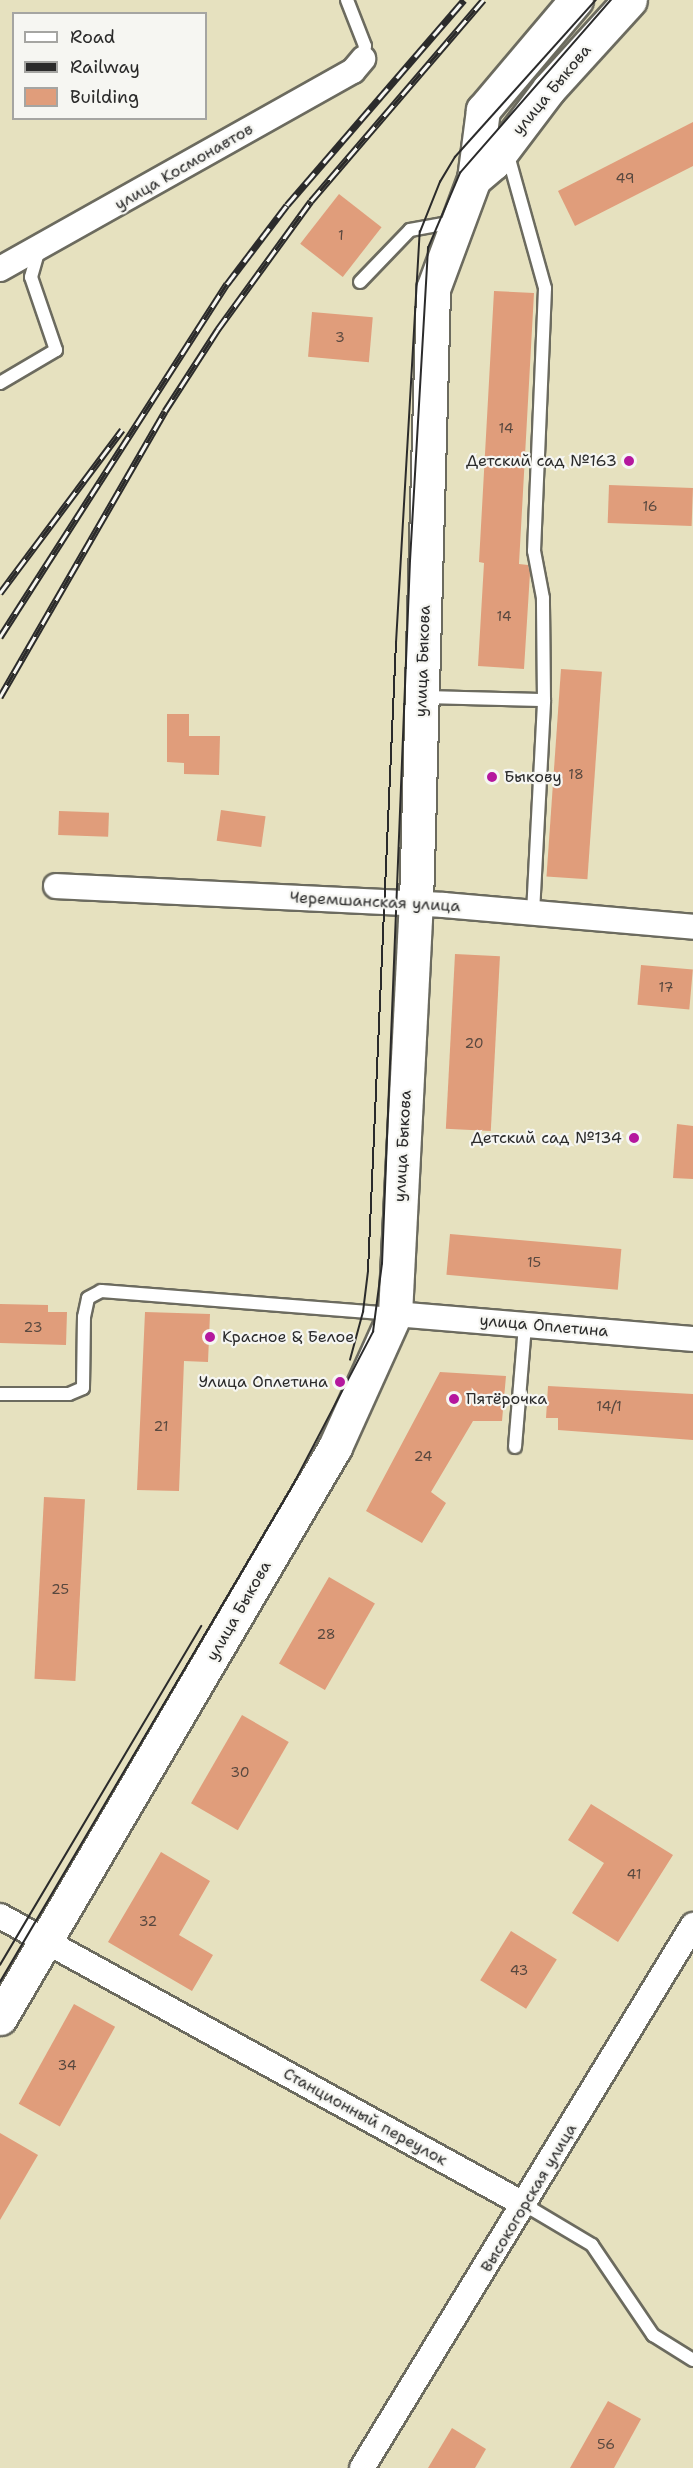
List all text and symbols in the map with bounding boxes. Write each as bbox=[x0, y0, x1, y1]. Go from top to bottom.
legend bbox=[12, 12, 207, 120]
text: Road bbox=[70, 25, 115, 49]
street label: улица Быкова bbox=[509, 41, 595, 139]
text: Railway bbox=[70, 55, 140, 79]
text: Building bbox=[70, 85, 139, 109]
street label: улица Космонавтов bbox=[111, 120, 257, 214]
house number: 49 bbox=[616, 170, 634, 186]
house number: 1 bbox=[338, 227, 344, 243]
house number: 3 bbox=[335, 329, 345, 345]
house number: 14 bbox=[498, 420, 514, 436]
place label: Детский сад №163 bbox=[466, 451, 617, 471]
marker: Детский сад №163 bbox=[622, 454, 636, 468]
house number: 16 bbox=[642, 498, 658, 514]
street label: улица Быкова bbox=[411, 605, 435, 717]
house number: 14 bbox=[496, 608, 512, 624]
house number: 18 bbox=[568, 766, 584, 782]
place label: Быкову bbox=[504, 767, 562, 787]
marker: Быкову bbox=[485, 770, 499, 784]
street label: Черемшанская улица bbox=[289, 888, 461, 916]
house number: 17 bbox=[659, 979, 673, 995]
house number: 20 bbox=[464, 1035, 484, 1051]
street label: улица Быкова bbox=[390, 1090, 416, 1202]
place label: Детский сад №134 bbox=[471, 1128, 622, 1148]
marker: Детский сад №134 bbox=[627, 1131, 641, 1145]
house number: 15 bbox=[527, 1254, 541, 1270]
street label: улица Оплетина bbox=[479, 1311, 609, 1341]
house number: 23 bbox=[24, 1319, 42, 1335]
place label: Красное & Белое bbox=[222, 1327, 354, 1347]
marker: Красное & Белое bbox=[203, 1330, 217, 1344]
place label: Улица Оплетина bbox=[199, 1372, 328, 1392]
marker: Улица Оплетина bbox=[333, 1375, 347, 1389]
place label: Пятёрочка bbox=[466, 1389, 547, 1409]
marker: Пятёрочка bbox=[447, 1392, 461, 1406]
house number: 14/1 bbox=[596, 1398, 622, 1414]
house number: 21 bbox=[154, 1418, 168, 1434]
house number: 24 bbox=[414, 1448, 432, 1464]
street label: улица Быкова bbox=[203, 1558, 275, 1664]
house number: 25 bbox=[51, 1581, 69, 1597]
house number: 28 bbox=[316, 1626, 336, 1642]
house number: 30 bbox=[230, 1764, 250, 1780]
house number: 41 bbox=[627, 1866, 641, 1882]
house number: 32 bbox=[139, 1913, 157, 1929]
house number: 43 bbox=[510, 1962, 528, 1978]
house number: 34 bbox=[57, 2057, 77, 2073]
street label: Станционный переулок bbox=[280, 2064, 450, 2170]
street label: Высокогорская улица bbox=[477, 2120, 581, 2276]
house number: 56 bbox=[597, 2436, 615, 2452]

